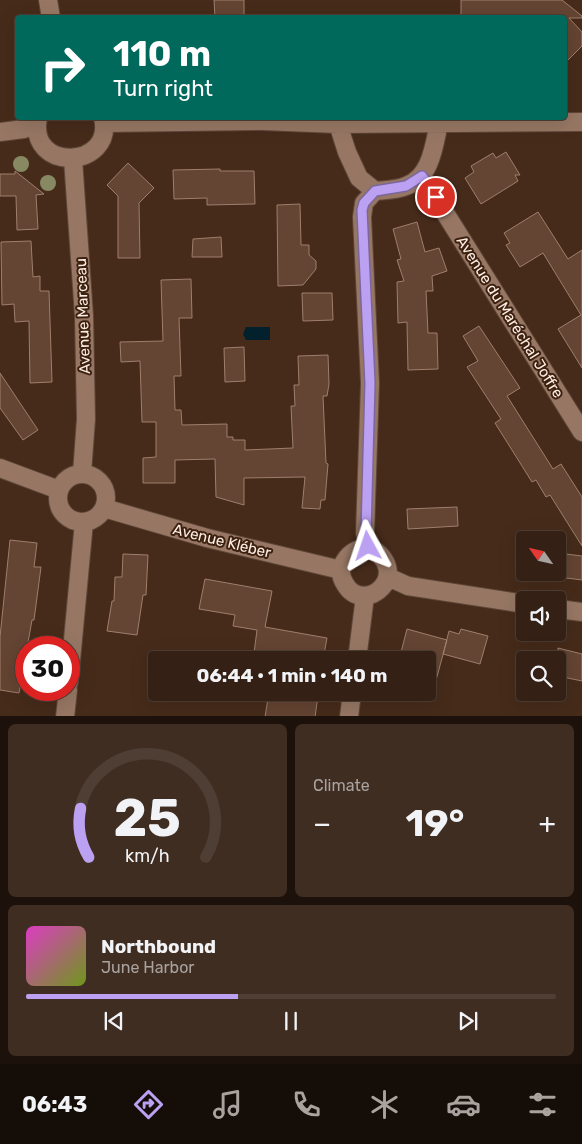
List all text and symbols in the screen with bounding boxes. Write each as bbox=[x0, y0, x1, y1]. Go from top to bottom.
text: 110 m bbox=[113, 33, 211, 75]
icon: right bbox=[30, 35, 95, 100]
text: Turn right bbox=[113, 75, 213, 102]
pin bbox=[415, 176, 457, 218]
icon: arrive bbox=[422, 183, 450, 211]
street label: Avenue du Maréchal Joffre bbox=[453, 233, 567, 401]
street label: Avenue Marceau bbox=[72, 258, 94, 374]
position arrow bbox=[341, 519, 393, 571]
street label: Avenue Kléber bbox=[171, 520, 273, 562]
north arrow bbox=[516, 531, 566, 581]
map controls bbox=[516, 531, 566, 701]
button: sound bbox=[516, 591, 566, 641]
speed limit sign: 30 bbox=[15, 636, 80, 701]
button: search bbox=[516, 651, 566, 701]
text: 06:44 · 1 min · 140 m bbox=[197, 664, 387, 687]
text: Climate bbox=[313, 776, 370, 795]
text: 25 bbox=[114, 787, 181, 849]
text: 19° bbox=[405, 800, 464, 846]
text: − bbox=[313, 807, 331, 840]
text: + bbox=[539, 807, 556, 840]
text: km/h bbox=[125, 845, 170, 866]
text: Northbound bbox=[101, 935, 216, 958]
text: June Harbor bbox=[101, 958, 194, 977]
icon: previous bbox=[100, 1007, 128, 1035]
icon: pause bbox=[277, 1007, 305, 1035]
icon: next bbox=[454, 1007, 482, 1035]
icon: directions bbox=[131, 1087, 166, 1122]
icon: music bbox=[210, 1087, 245, 1122]
icon: phone bbox=[289, 1087, 324, 1122]
icon: climate bbox=[367, 1087, 402, 1122]
icon: car bbox=[446, 1087, 481, 1122]
icon: filters bbox=[525, 1087, 560, 1122]
text: 06:43 bbox=[22, 1091, 87, 1118]

